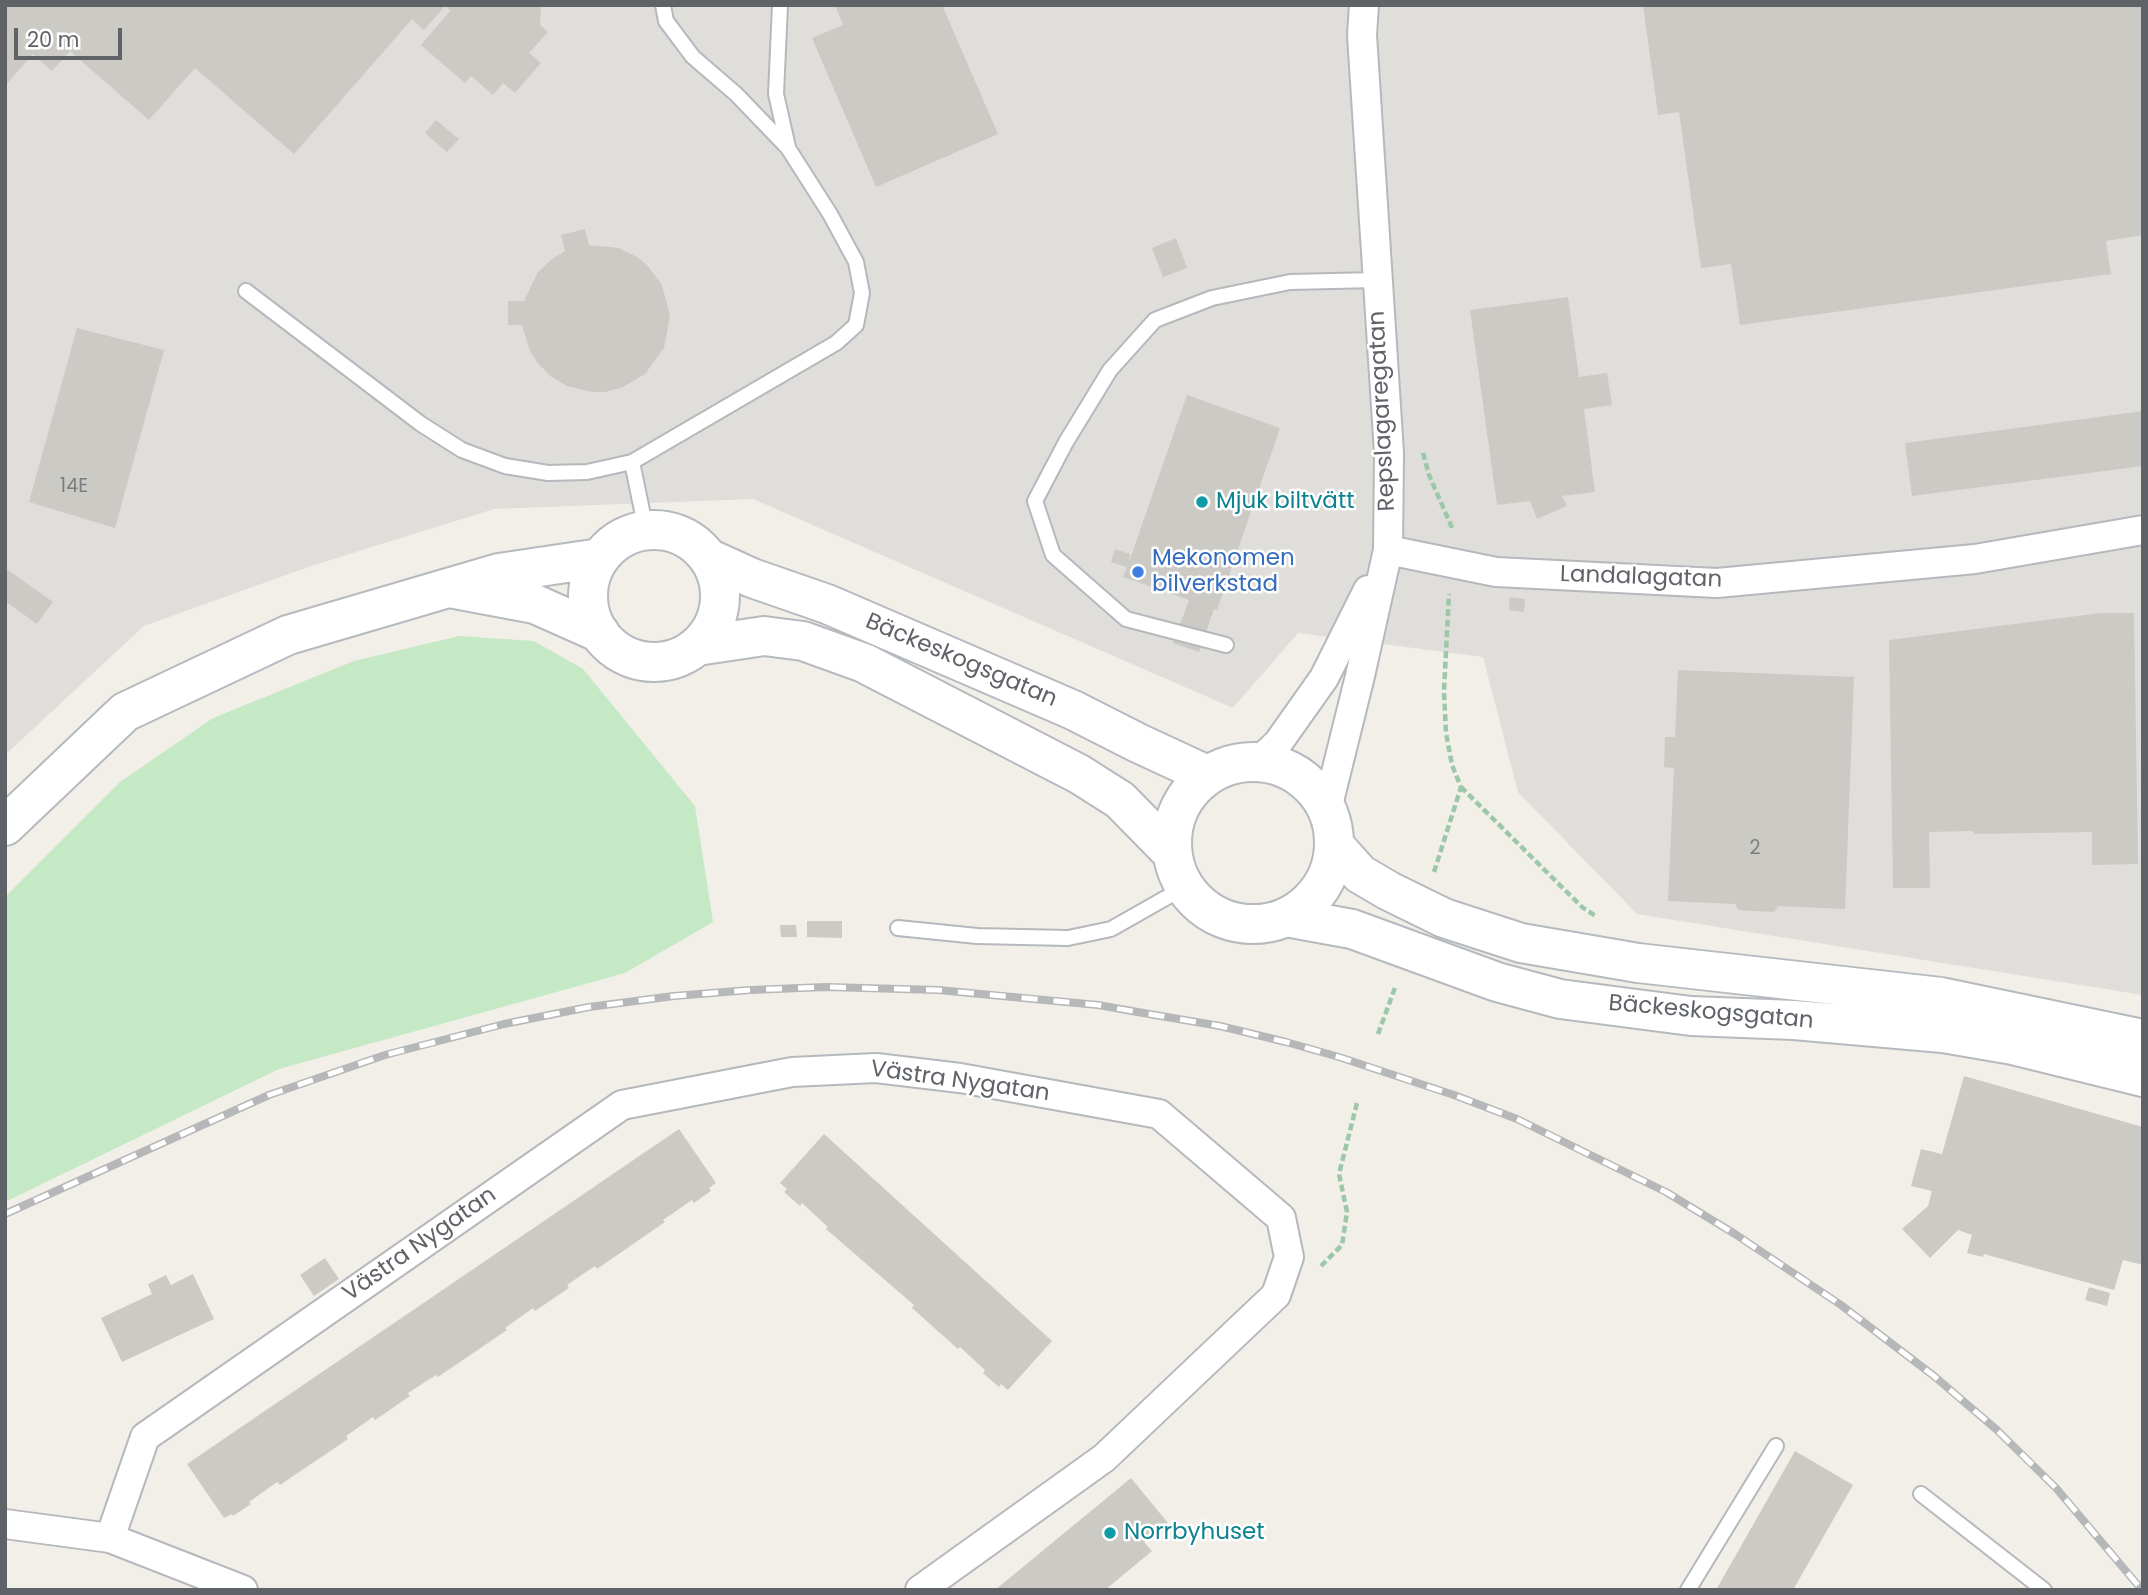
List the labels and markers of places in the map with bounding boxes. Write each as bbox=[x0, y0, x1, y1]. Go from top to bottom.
place label: Mjuk biltvätt bbox=[1216, 488, 1355, 516]
marker: Mjuk biltvätt bbox=[1194, 494, 1210, 510]
place label: Mekonomen bilverkstad bbox=[1152, 545, 1295, 599]
marker: Mekonomen bilverkstad bbox=[1130, 564, 1146, 580]
place label: Norrbyhuset bbox=[1124, 1519, 1265, 1547]
marker: Norrbyhuset bbox=[1102, 1525, 1118, 1541]

